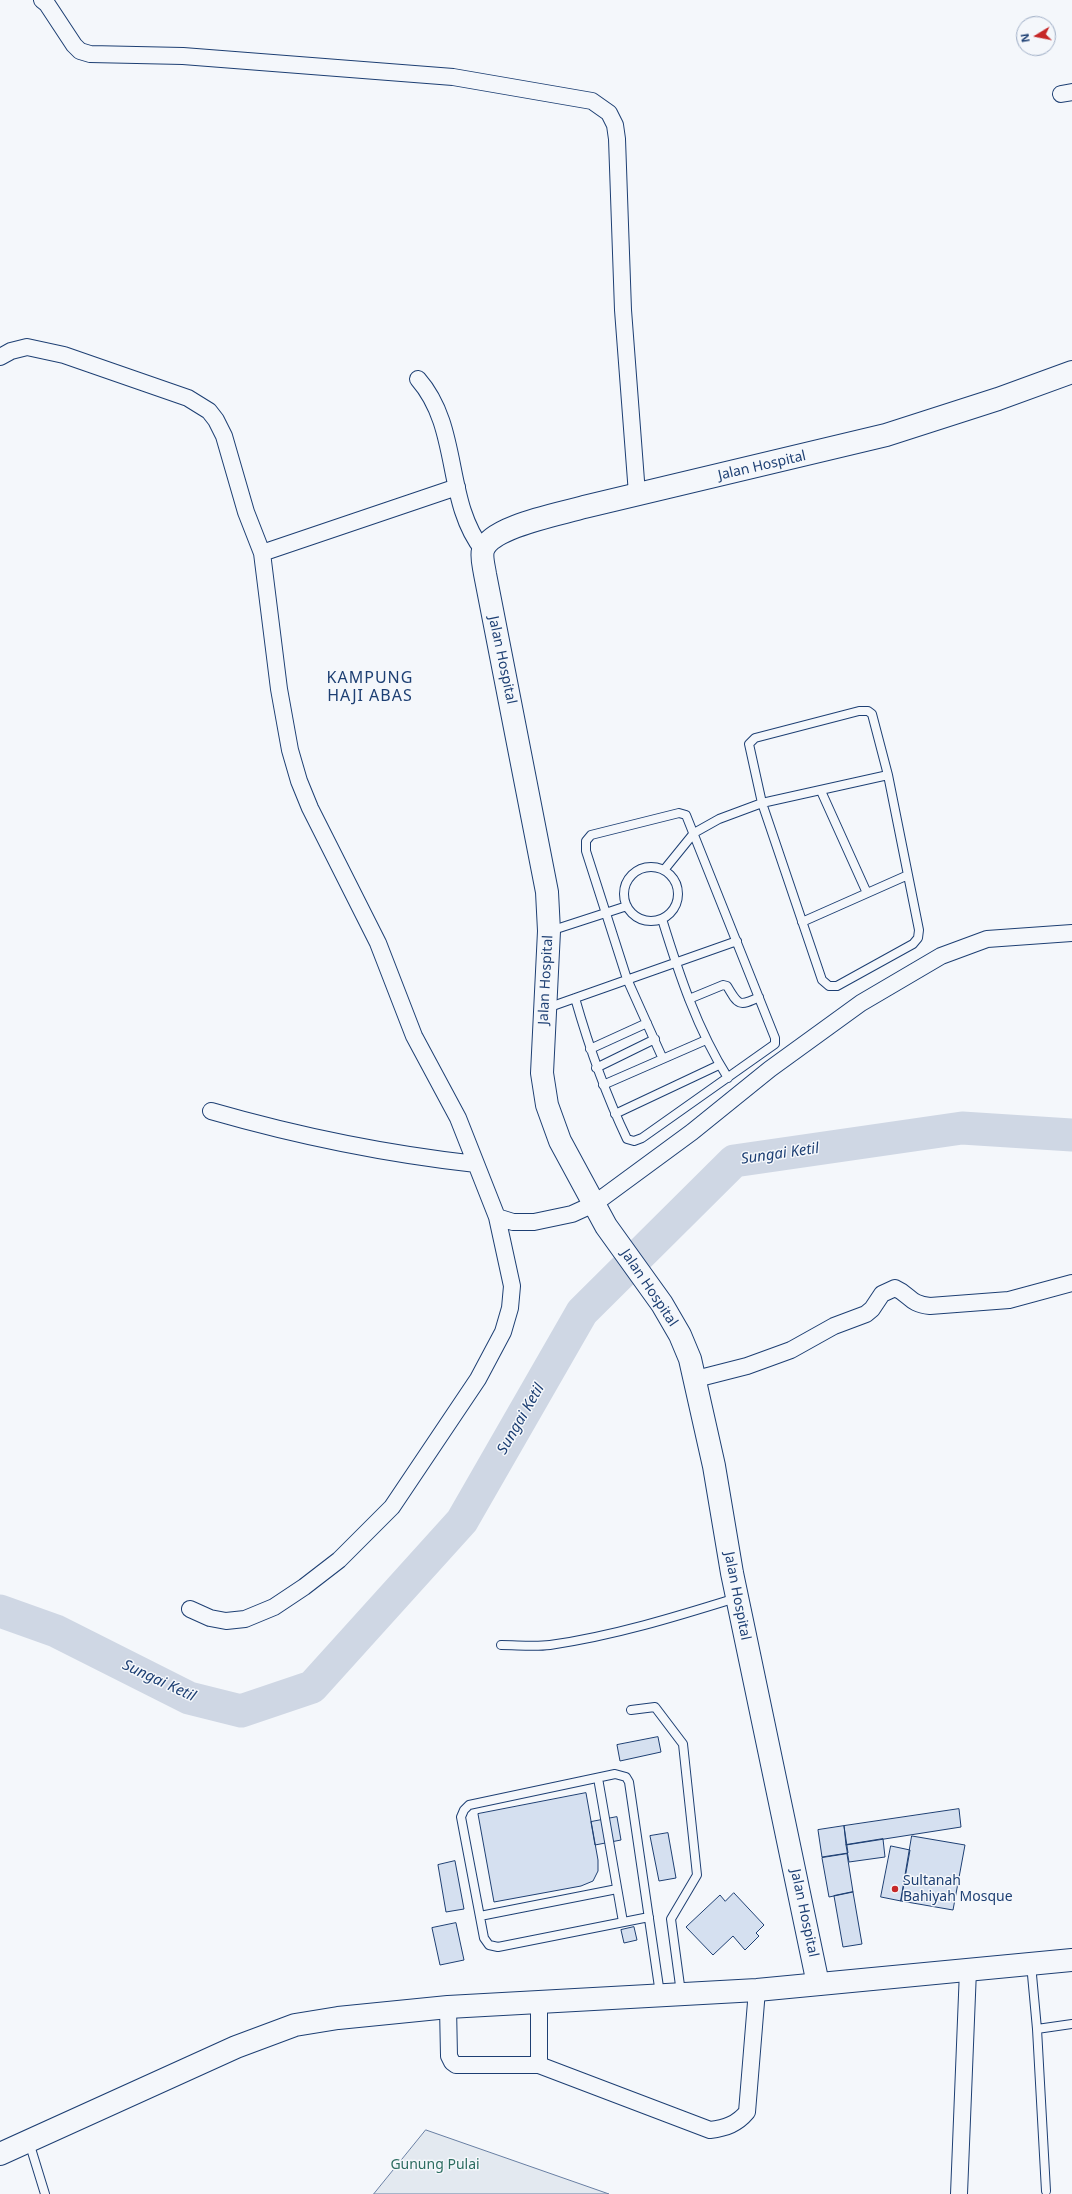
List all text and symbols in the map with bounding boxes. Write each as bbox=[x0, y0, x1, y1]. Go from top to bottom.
north arrow bbox=[1016, 16, 1056, 56]
text: N bbox=[1017, 32, 1033, 44]
street label: Jalan Hospital bbox=[716, 448, 808, 484]
street label: Jalan Hospital bbox=[484, 614, 520, 706]
district label: KAMPUNG HAJI ABAS bbox=[327, 668, 413, 706]
street label: Jalan Hospital bbox=[535, 935, 557, 1025]
water label: Sungai Ketil bbox=[740, 1140, 820, 1168]
street label: Jalan Hospital bbox=[617, 1246, 681, 1330]
water label: Sungai Ketil bbox=[494, 1380, 548, 1458]
street label: Jalan Hospital bbox=[720, 1550, 754, 1642]
water label: Sungai Ketil bbox=[120, 1656, 198, 1706]
street label: Jalan Hospital bbox=[786, 1867, 822, 1959]
place label: Sultanah Bahiyah Mosque bbox=[903, 1873, 1013, 1906]
marker: Sultanah Bahiyah Mosque bbox=[890, 1884, 900, 1894]
park label: Gunung Pulai bbox=[390, 2157, 480, 2173]

